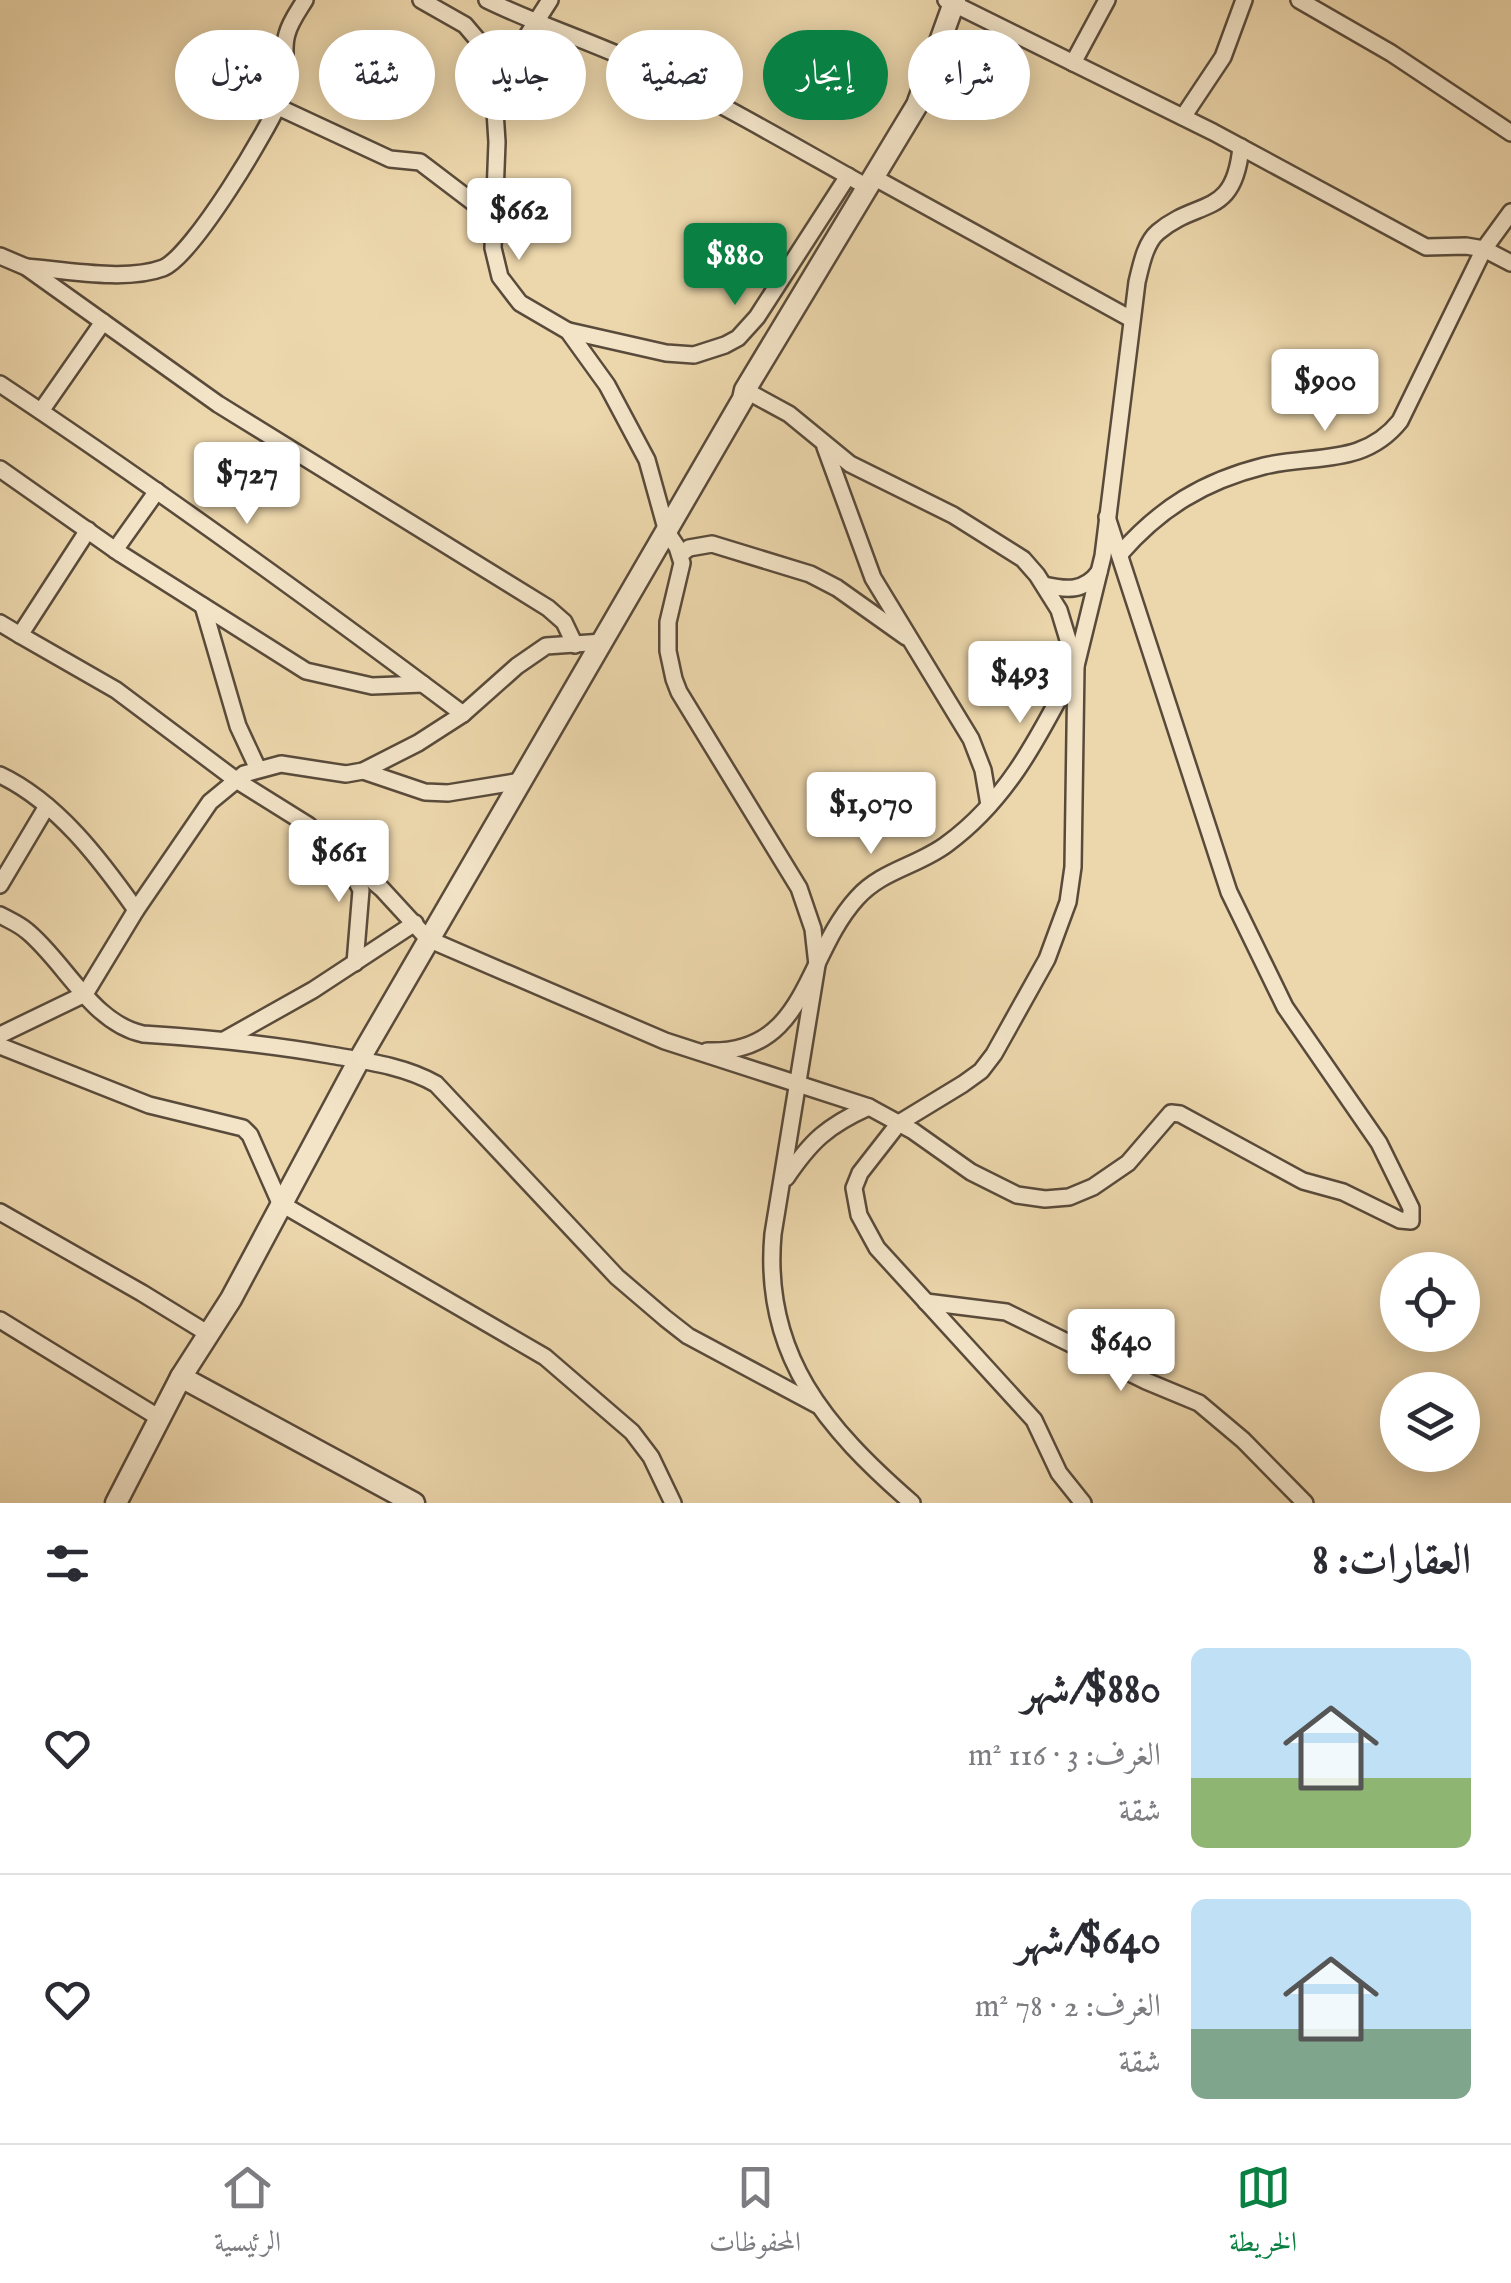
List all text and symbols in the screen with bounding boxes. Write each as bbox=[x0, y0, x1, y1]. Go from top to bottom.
chip: منزل bbox=[175, 30, 299, 120]
chip: شقة bbox=[319, 30, 435, 120]
chip: جديد bbox=[455, 30, 586, 120]
chip: تصفية bbox=[606, 30, 743, 120]
chip: إيجار bbox=[763, 30, 888, 120]
chip: شراء bbox=[908, 30, 1030, 120]
pin: $662 bbox=[460, 178, 578, 263]
text: $662 bbox=[489, 190, 549, 231]
pin: $880 bbox=[676, 223, 794, 308]
text: $880 bbox=[706, 235, 764, 276]
pin: $900 bbox=[1266, 349, 1384, 434]
text: $900 bbox=[1293, 361, 1357, 402]
pin: $727 bbox=[188, 442, 306, 527]
text: $727 bbox=[216, 454, 278, 495]
pin: $493 bbox=[961, 641, 1079, 726]
text: $493 bbox=[990, 653, 1050, 694]
pin: $1,070 bbox=[790, 772, 952, 857]
text: $1,070 bbox=[829, 784, 913, 825]
pin: $661 bbox=[280, 820, 398, 905]
text: $661 bbox=[311, 832, 367, 873]
map controls bbox=[1380, 1252, 1480, 1472]
button: locate bbox=[1380, 1252, 1480, 1352]
pin: $640 bbox=[1062, 1309, 1180, 1394]
text: $640 bbox=[1090, 1321, 1152, 1362]
button: layers bbox=[1380, 1372, 1480, 1472]
text: العقارات: 8 bbox=[1312, 1535, 1471, 1588]
icon: filters bbox=[40, 1536, 95, 1591]
text: $880/شهر bbox=[1022, 1664, 1161, 1717]
icon: home bbox=[1271, 1688, 1391, 1808]
icon: heart bbox=[40, 1721, 95, 1776]
text: الغرف: 3 · 116 m² bbox=[968, 1736, 1161, 1777]
text: شقة bbox=[1119, 1792, 1161, 1833]
text: $640/شهر bbox=[1016, 1915, 1161, 1968]
icon: home bbox=[1271, 1939, 1391, 2059]
icon: heart bbox=[40, 1972, 95, 2027]
text: الغرف: 2 · 78 m² bbox=[975, 1987, 1161, 2028]
text: شقة bbox=[1119, 2043, 1161, 2084]
tab: الرئيسية bbox=[214, 2160, 281, 2269]
tab: المحفوظات bbox=[709, 2160, 801, 2269]
tab: الخريطة bbox=[1229, 2160, 1297, 2269]

